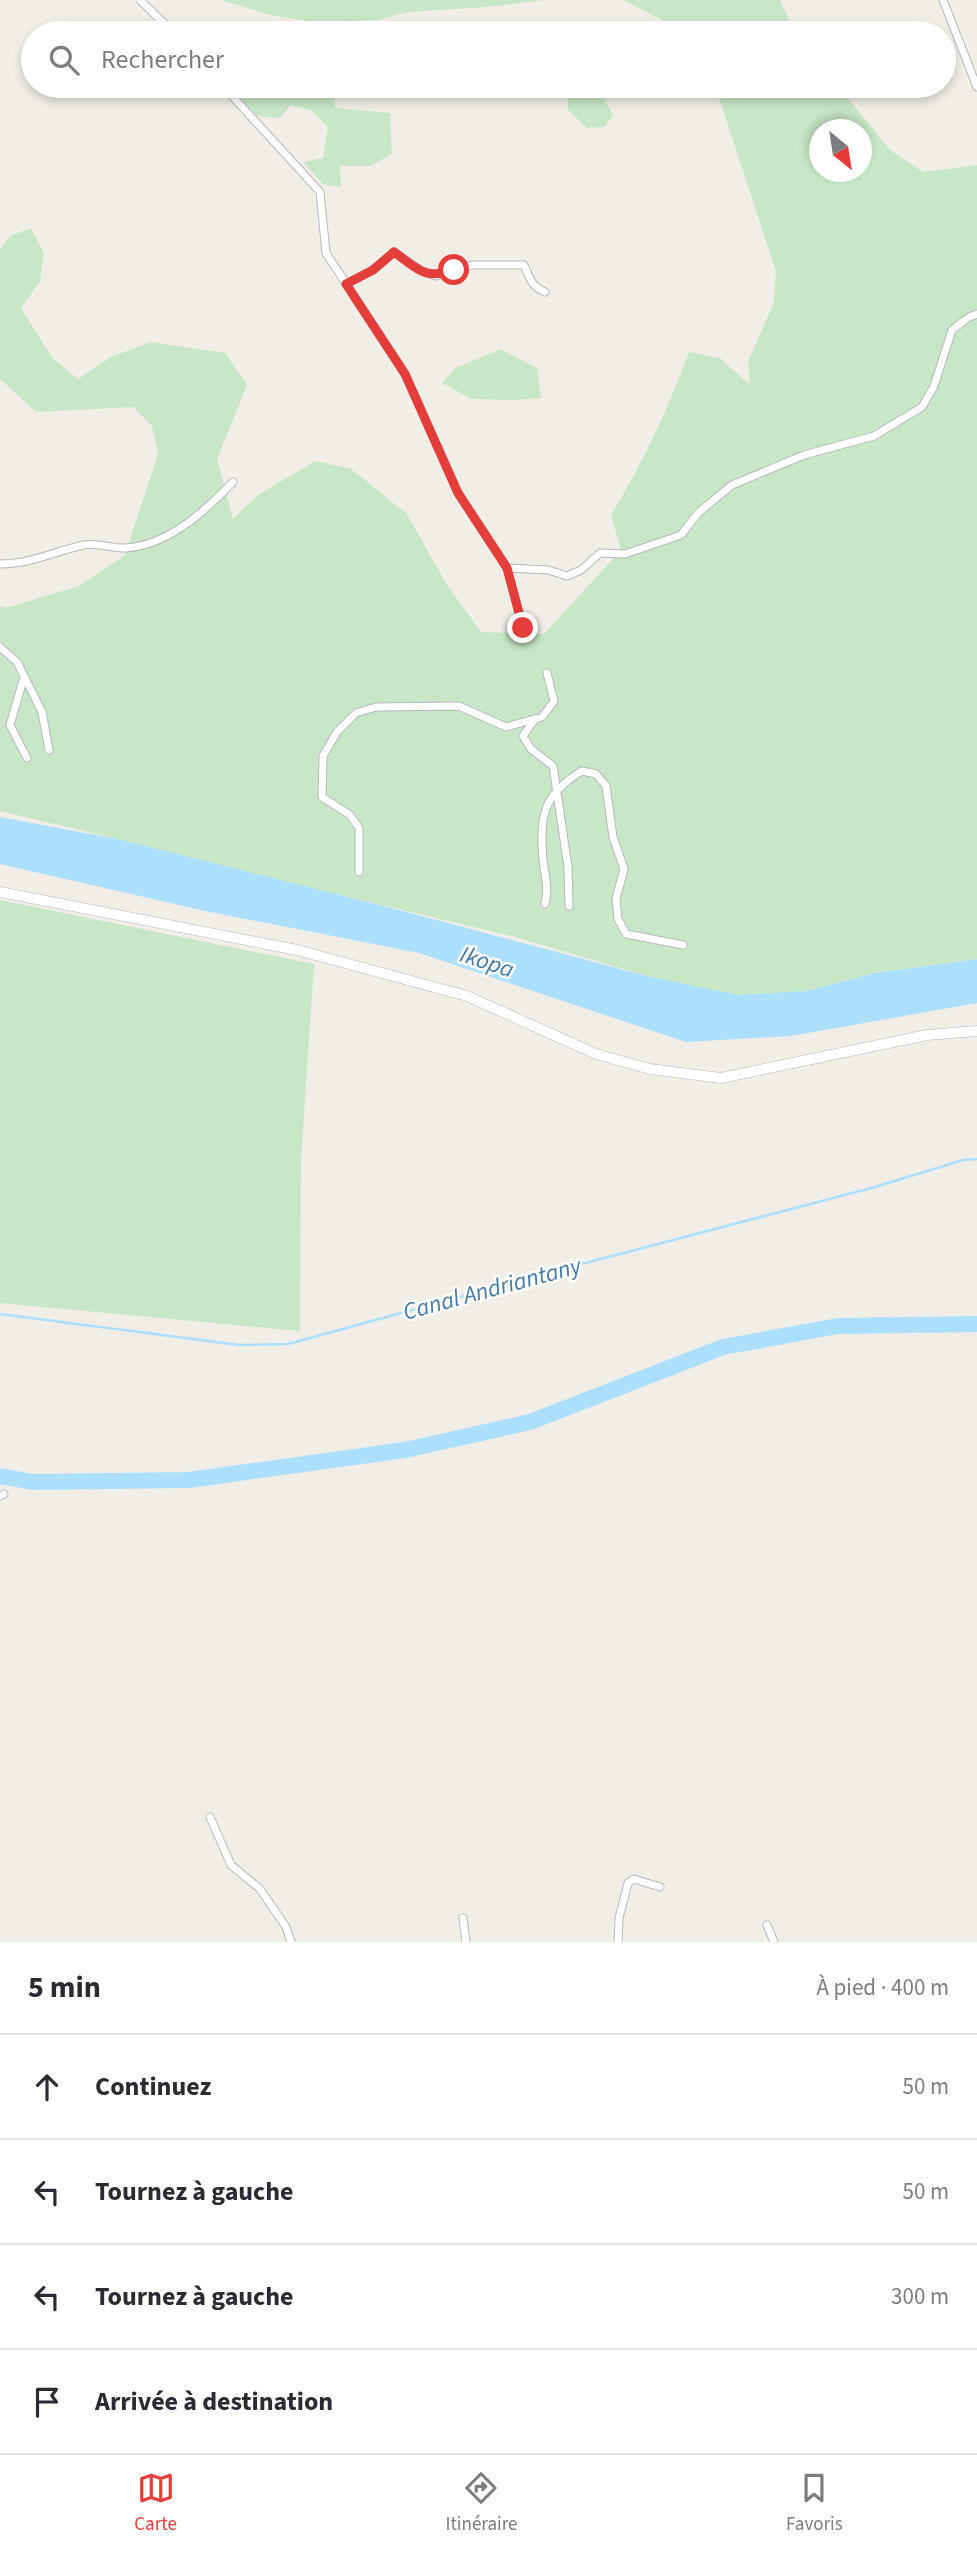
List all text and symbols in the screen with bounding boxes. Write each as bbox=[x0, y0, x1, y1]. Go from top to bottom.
search box bbox=[21, 21, 956, 98]
icon: search bbox=[45, 41, 83, 79]
text: Rechercher bbox=[101, 41, 224, 78]
north arrow bbox=[809, 119, 872, 182]
route start bbox=[438, 254, 469, 285]
route end bbox=[507, 612, 538, 643]
water label: Ikopa bbox=[455, 937, 519, 987]
water label: Canal Andriantany bbox=[399, 1248, 586, 1330]
text: 5 min bbox=[28, 1966, 101, 2009]
text: À pied · 400 m bbox=[816, 1971, 949, 2004]
icon: ahead bbox=[28, 2068, 66, 2106]
text: Continuez bbox=[95, 2068, 211, 2105]
text: 50 m bbox=[902, 2070, 949, 2103]
icon: left bbox=[28, 2173, 66, 2211]
text: Tournez à gauche bbox=[95, 2173, 294, 2210]
text: 50 m bbox=[902, 2175, 949, 2208]
icon: left bbox=[28, 2278, 66, 2316]
text: Tournez à gauche bbox=[95, 2278, 294, 2315]
text: 300 m bbox=[891, 2280, 949, 2313]
icon: arrive bbox=[28, 2383, 66, 2421]
text: Arrivée à destination bbox=[95, 2383, 333, 2420]
tab: Carte bbox=[134, 2469, 177, 2538]
tab: Itinéraire bbox=[445, 2469, 518, 2538]
tab: Favoris bbox=[786, 2469, 843, 2538]

